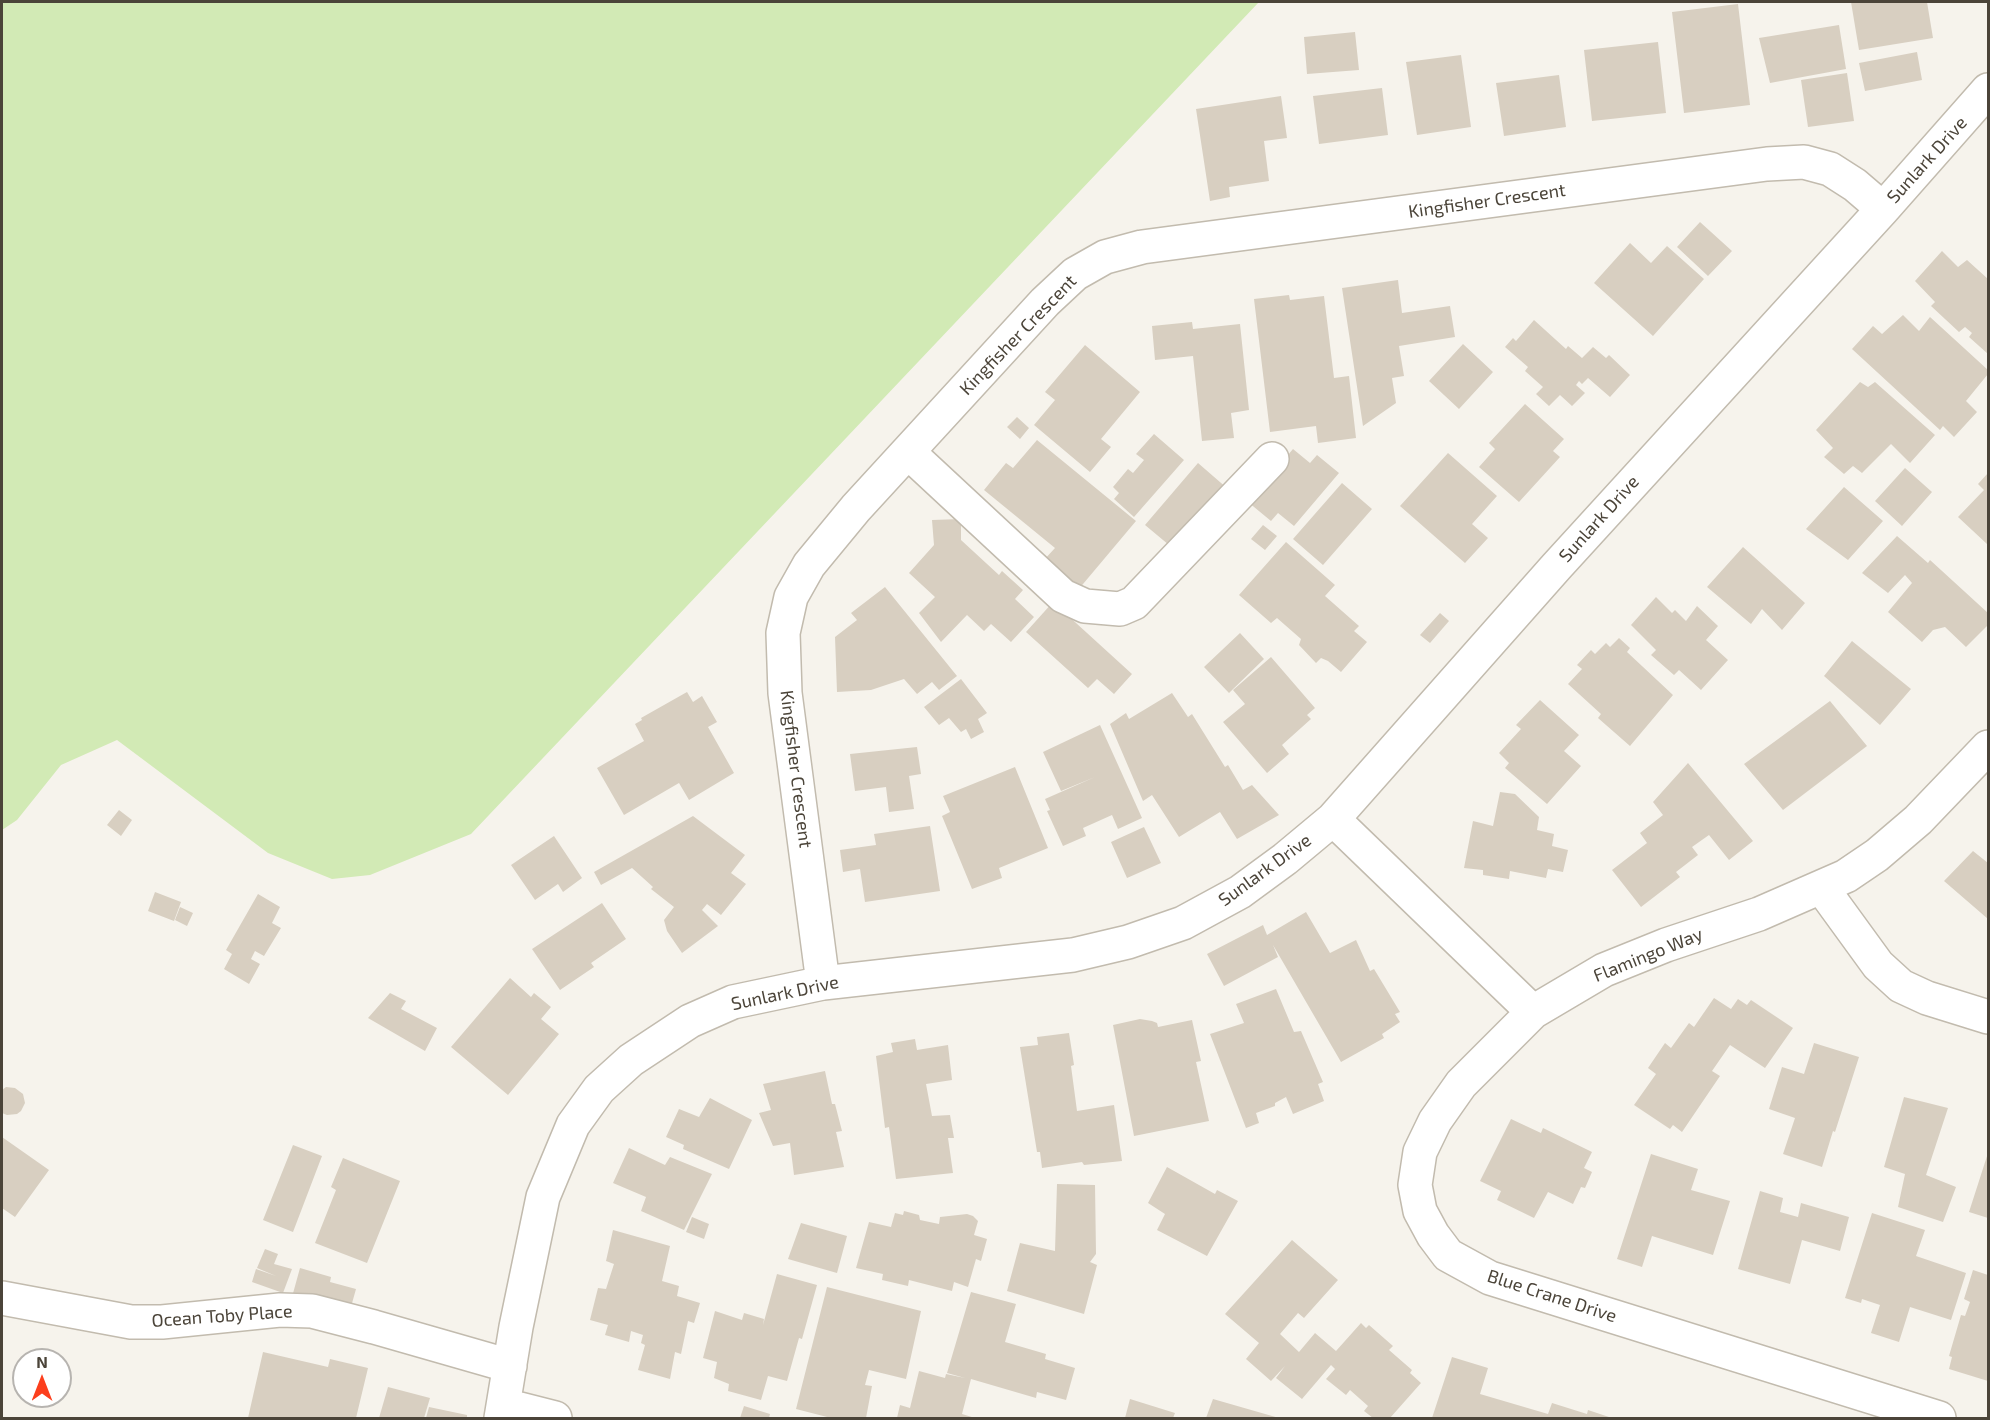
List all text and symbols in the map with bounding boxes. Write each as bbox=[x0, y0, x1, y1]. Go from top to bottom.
street label: Sunlark Drive bbox=[1882, 112, 1972, 208]
street label: Kingfisher Crescent bbox=[1407, 179, 1567, 223]
street label: Kingfisher Crescent bbox=[955, 270, 1081, 400]
street label: Sunlark Drive bbox=[1554, 471, 1644, 567]
street label: Kingfisher Crescent bbox=[776, 689, 816, 849]
street label: Sunlark Drive bbox=[1214, 829, 1316, 911]
street label: Flamingo Way bbox=[1590, 923, 1706, 987]
street label: Sunlark Drive bbox=[729, 971, 841, 1015]
street label: Blue Crane Drive bbox=[1485, 1265, 1619, 1327]
street label: Ocean Toby Place bbox=[151, 1300, 293, 1332]
north arrow bbox=[12, 1348, 72, 1408]
text: N bbox=[36, 1352, 48, 1371]

